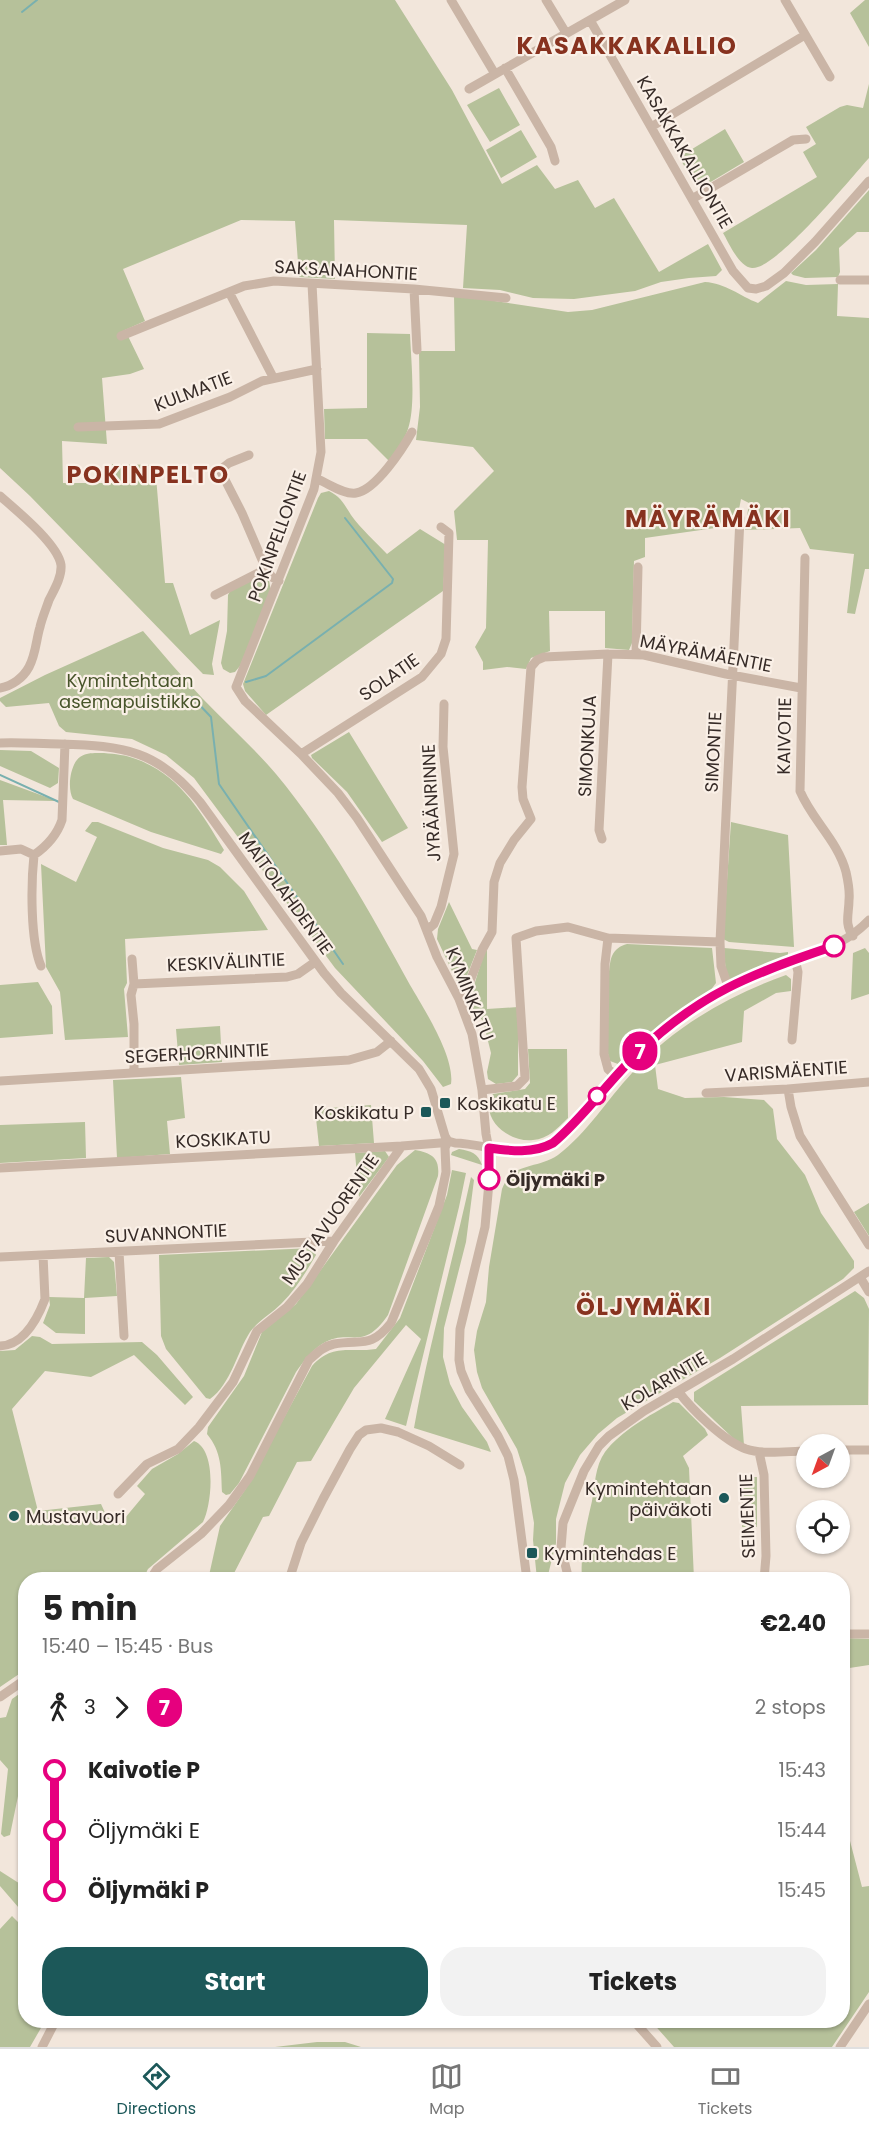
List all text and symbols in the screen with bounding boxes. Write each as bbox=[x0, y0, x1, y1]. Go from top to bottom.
district label: KASAKKAKALLIO bbox=[517, 29, 737, 62]
street label: KASAKKAKALLIONTIE bbox=[631, 71, 739, 233]
street label: SAKSANAHONTIE bbox=[274, 254, 418, 286]
street label: KULMATIE bbox=[150, 365, 236, 417]
district label: POKINPELTO bbox=[66, 458, 230, 491]
street label: POKINPELLONTIE bbox=[242, 467, 312, 605]
district label: MÄYRÄMÄKI bbox=[625, 502, 791, 535]
street label: MÄYRÄMÄENTIE bbox=[638, 628, 774, 678]
street label: SOLATIE bbox=[354, 647, 424, 707]
park label: Kymintehtaan asemapuistikko bbox=[59, 668, 201, 714]
street label: SIMONKUJA bbox=[572, 694, 602, 798]
street label: KAIVOTIE bbox=[771, 697, 797, 775]
street label: SIMONTIE bbox=[698, 711, 728, 793]
street label: JYRÄÄNRINNE bbox=[415, 744, 447, 862]
street label: MAITOLAHDENTIE bbox=[233, 826, 339, 960]
unlabelled marker bbox=[823, 935, 845, 957]
street label: KYMINKATU bbox=[440, 944, 500, 1044]
street label: KESKIVÄLINTIE bbox=[166, 946, 286, 978]
line badge: 7 bbox=[620, 1032, 660, 1070]
street label: SEGERHORNINTIE bbox=[124, 1037, 270, 1069]
text: 7 bbox=[634, 1037, 646, 1066]
street label: VARISMÄENTIE bbox=[724, 1054, 848, 1088]
unlabelled marker bbox=[588, 1087, 606, 1105]
place label: Koskikatu E bbox=[457, 1091, 556, 1116]
marker: Koskikatu E bbox=[438, 1096, 452, 1110]
place label: Koskikatu P bbox=[314, 1100, 414, 1125]
marker: Koskikatu P bbox=[419, 1105, 433, 1119]
street label: KOSKIKATU bbox=[175, 1124, 271, 1154]
street label: MUSTAVUORENTIE bbox=[275, 1148, 385, 1290]
place label: Öljymäki P bbox=[506, 1167, 605, 1192]
marker: Öljymäki P bbox=[478, 1168, 500, 1190]
street label: SUVANNONTIE bbox=[104, 1217, 228, 1249]
district label: ÖLJYMÄKI bbox=[576, 1290, 712, 1323]
street label: KOLARINTIE bbox=[616, 1345, 712, 1417]
north arrow bbox=[796, 1434, 850, 1488]
map controls bbox=[796, 1434, 850, 1554]
street label: SEIMENTIE bbox=[733, 1473, 761, 1559]
place label: Kymintehtaan päiväkoti bbox=[585, 1476, 712, 1522]
marker: Kymintehtaan päiväkoti bbox=[717, 1491, 731, 1505]
button: locate bbox=[796, 1500, 850, 1554]
place label: Mustavuori bbox=[26, 1504, 125, 1529]
marker: Mustavuori bbox=[7, 1509, 21, 1523]
place label: Kymintehdas E bbox=[544, 1541, 676, 1566]
marker: Kymintehdas E bbox=[525, 1546, 539, 1560]
text: 5 min bbox=[42, 1585, 137, 1632]
text: €2.40 bbox=[760, 1608, 826, 1639]
text: 15:40 – 15:45 · Bus bbox=[42, 1632, 213, 1660]
icon: walk bbox=[42, 1691, 75, 1724]
icon: forward bbox=[105, 1691, 138, 1724]
text: 3 bbox=[84, 1693, 96, 1721]
text: 7 bbox=[159, 1693, 170, 1722]
text: 2 stops bbox=[755, 1693, 826, 1721]
text: Kaivotie P bbox=[88, 1755, 200, 1786]
text: 15:43 bbox=[778, 1756, 826, 1784]
text: Öljymäki E bbox=[88, 1815, 200, 1846]
text: 15:44 bbox=[778, 1816, 826, 1844]
text: Öljymäki P bbox=[88, 1875, 209, 1906]
text: 15:45 bbox=[778, 1876, 826, 1904]
button: Start bbox=[42, 1947, 428, 2016]
button: Tickets bbox=[440, 1947, 826, 2016]
tab: Directions bbox=[117, 2060, 196, 2121]
tab: Map bbox=[429, 2060, 465, 2121]
tab: Tickets bbox=[698, 2060, 752, 2121]

